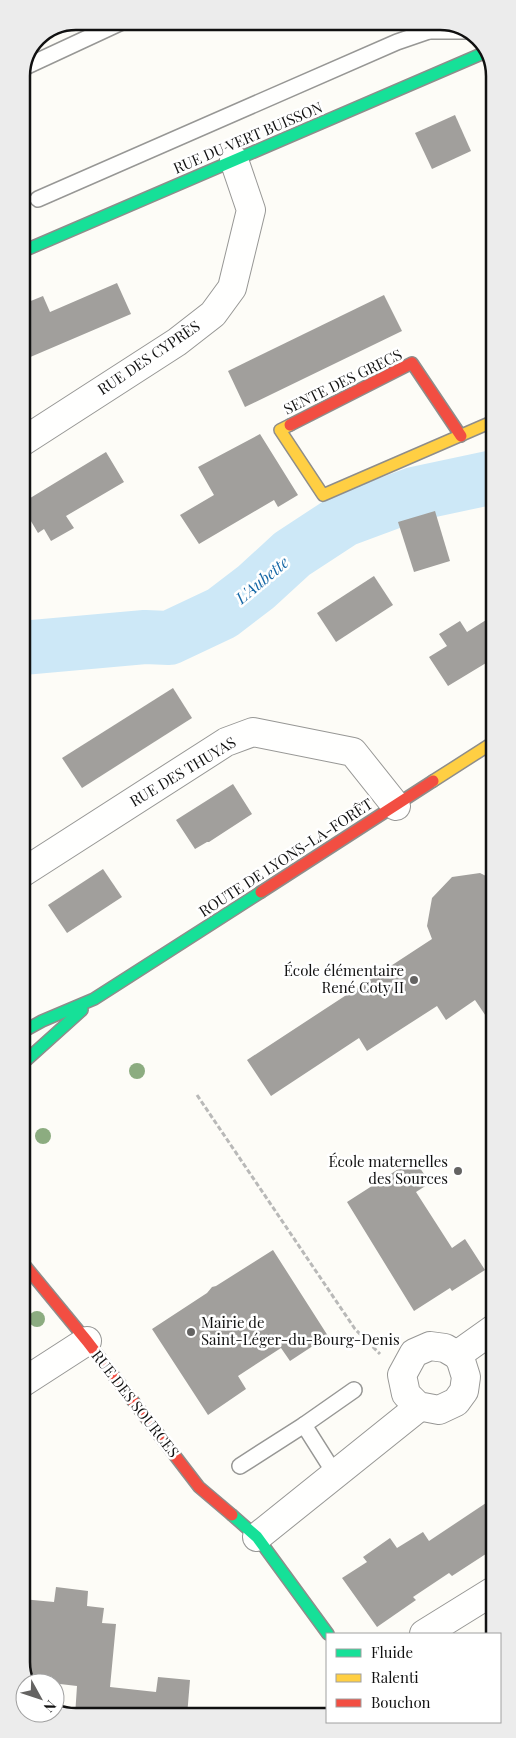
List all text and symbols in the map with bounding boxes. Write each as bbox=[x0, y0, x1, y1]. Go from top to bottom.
street label: RUE DU VERT BUISSON bbox=[170, 96, 326, 178]
street label: RUE DES CYPRÈS bbox=[93, 316, 203, 399]
street label: SENTE DES GRECS bbox=[280, 344, 405, 418]
water label: L'Aubette bbox=[230, 551, 293, 609]
street label: RUE DES THUYAS bbox=[126, 732, 239, 811]
street label: ROUTE DE LYONS-LA-FORÊT bbox=[195, 793, 376, 921]
place label: École élémentaire René Coty II bbox=[284, 960, 404, 997]
marker: École élémentaire René Coty II bbox=[408, 974, 420, 986]
place label: École maternelles des Sources bbox=[328, 1151, 448, 1188]
marker: École maternelles des Sources bbox=[452, 1165, 464, 1177]
place label: Mairie de Saint-Léger-du-Bourg-Denis bbox=[201, 1312, 400, 1349]
marker: Mairie de Saint-Léger-du-Bourg-Denis bbox=[185, 1326, 197, 1338]
street label: RUE DES SOURCES bbox=[88, 1346, 184, 1461]
legend bbox=[326, 1633, 501, 1723]
text: Fluide bbox=[371, 1642, 413, 1662]
text: Ralenti bbox=[371, 1667, 419, 1687]
north arrow bbox=[15, 1673, 65, 1723]
text: Bouchon bbox=[371, 1692, 431, 1712]
text: N bbox=[40, 1697, 61, 1717]

